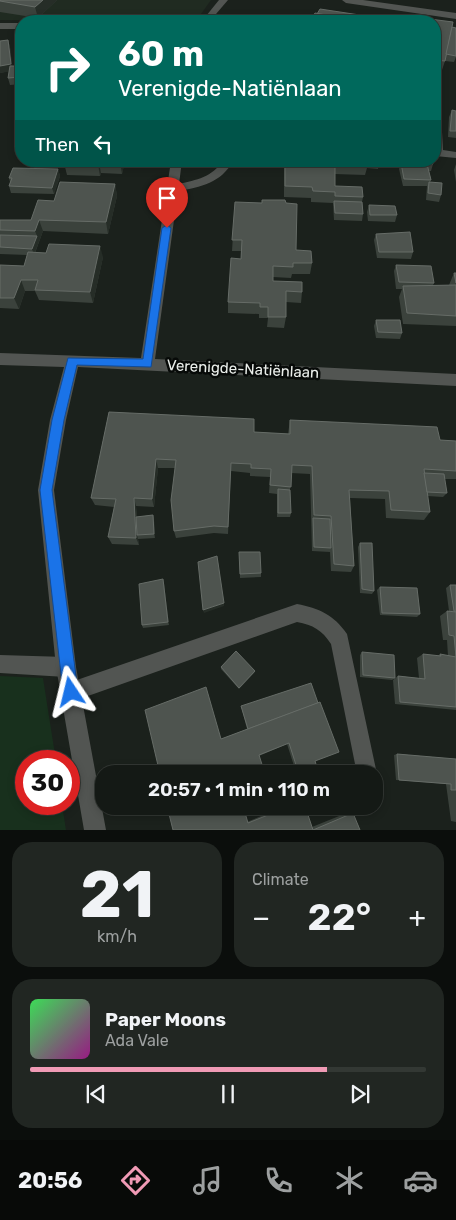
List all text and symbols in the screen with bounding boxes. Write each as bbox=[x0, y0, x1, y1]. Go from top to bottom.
text: 60 m bbox=[118, 33, 204, 75]
icon: right bbox=[35, 35, 100, 100]
text: Verenigde-Natiënlaan bbox=[118, 75, 342, 102]
icon: left bbox=[89, 130, 117, 158]
text: Then bbox=[35, 133, 79, 156]
pin bbox=[146, 177, 188, 228]
icon: arrive bbox=[153, 184, 181, 212]
street label: Verenigde-Natiënlaan bbox=[166, 356, 320, 382]
position arrow bbox=[44, 665, 96, 717]
speed limit sign: 30 bbox=[15, 750, 80, 815]
text: 20:57 · 1 min · 110 m bbox=[148, 778, 330, 801]
text: 21 bbox=[80, 856, 154, 933]
text: Climate bbox=[252, 870, 309, 889]
text: 22° bbox=[308, 894, 371, 940]
text: − bbox=[252, 901, 270, 934]
text: + bbox=[409, 901, 426, 934]
text: km/h bbox=[97, 927, 137, 946]
text: Paper Moons bbox=[105, 1008, 226, 1031]
text: Ada Vale bbox=[105, 1031, 169, 1050]
icon: previous bbox=[82, 1080, 110, 1108]
icon: pause bbox=[214, 1080, 242, 1108]
icon: next bbox=[346, 1080, 374, 1108]
icon: directions bbox=[118, 1163, 153, 1198]
icon: music bbox=[190, 1163, 225, 1198]
icon: phone bbox=[261, 1163, 296, 1198]
icon: climate bbox=[332, 1163, 367, 1198]
icon: car bbox=[403, 1163, 438, 1198]
text: 20:56 bbox=[18, 1167, 82, 1194]

